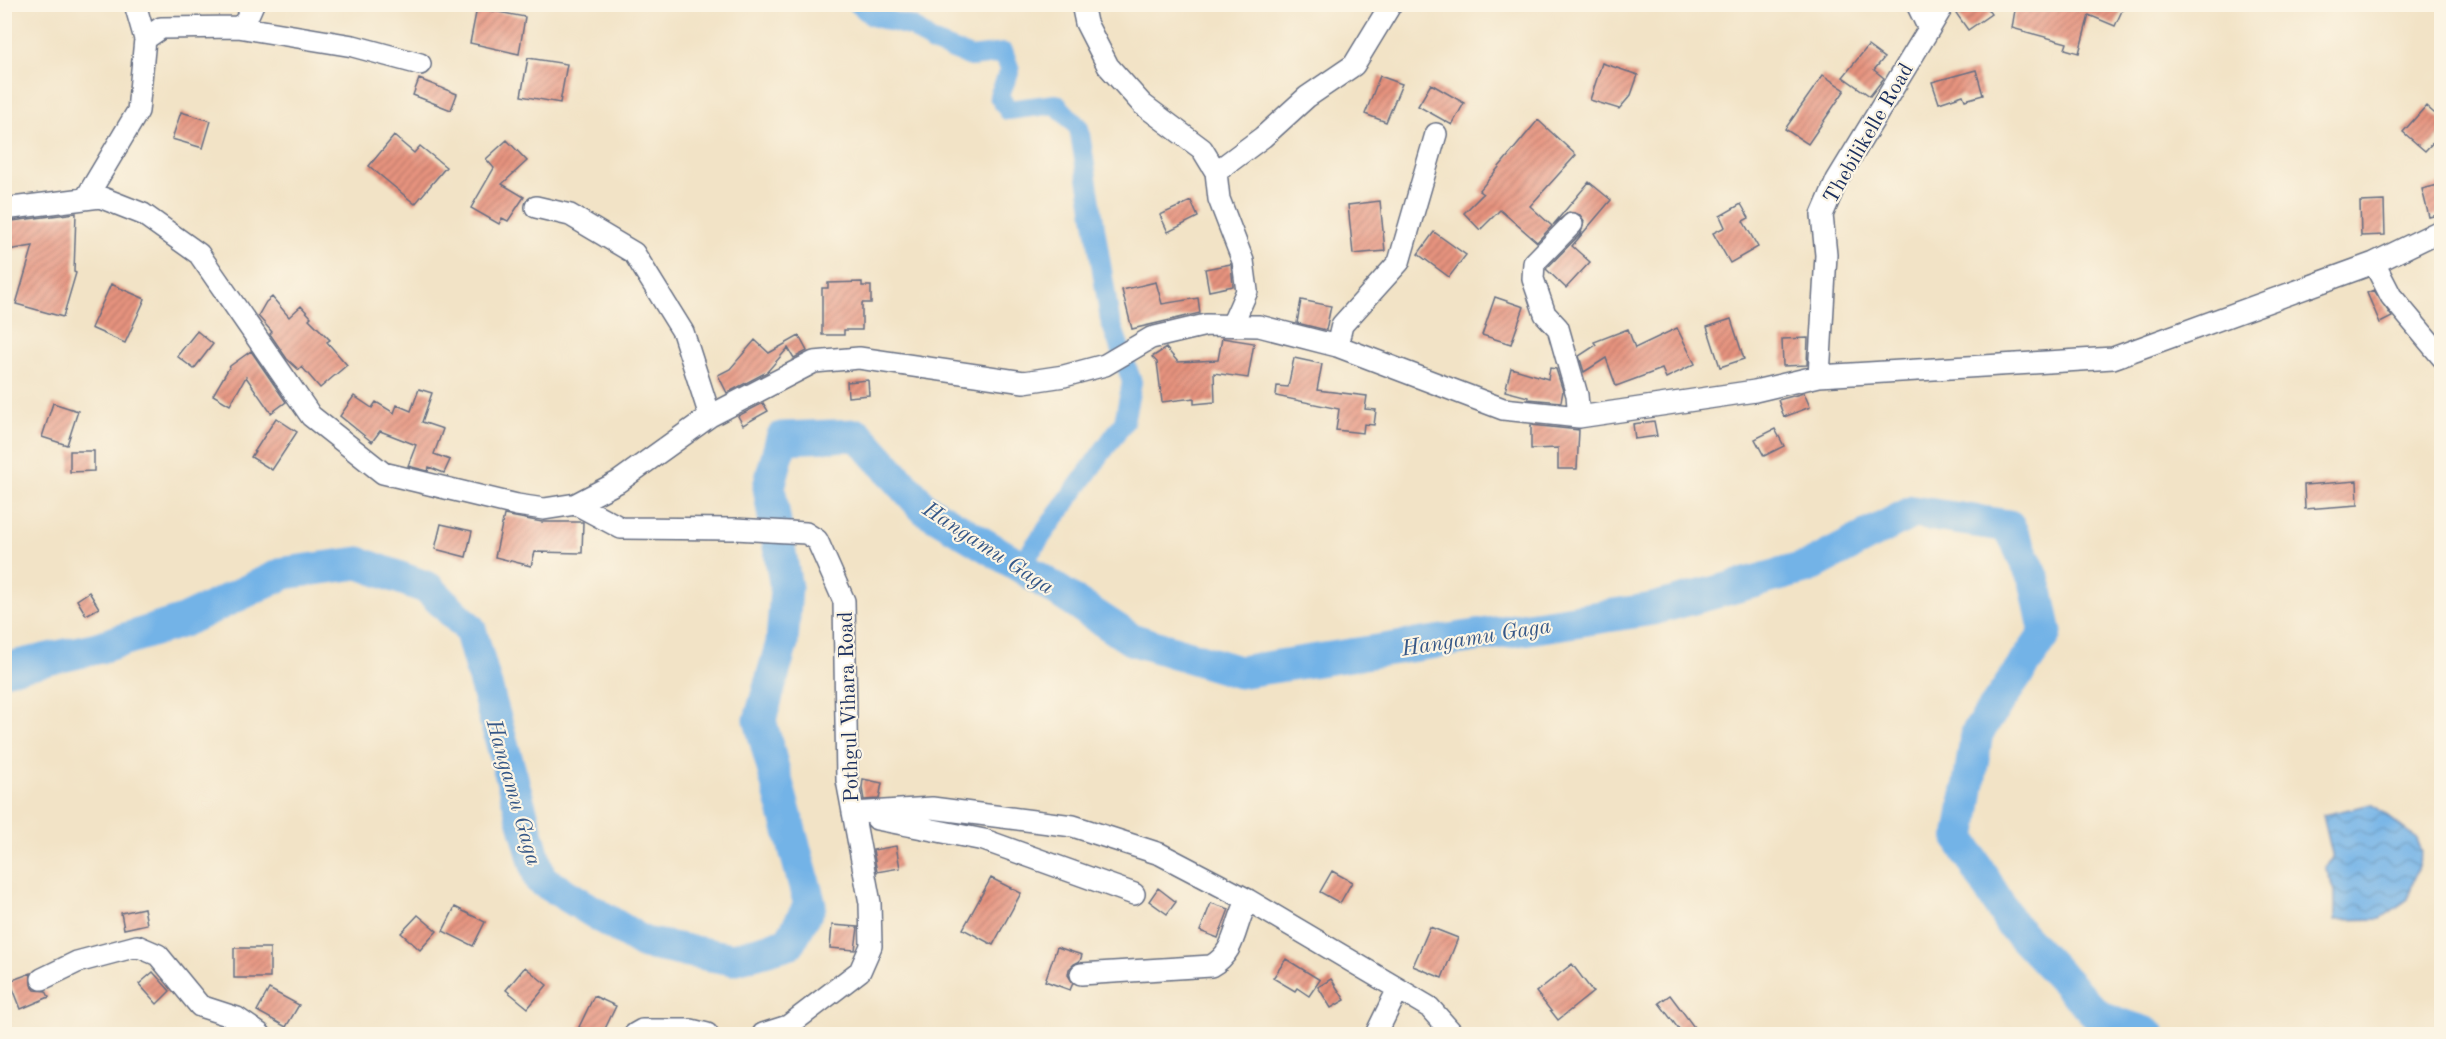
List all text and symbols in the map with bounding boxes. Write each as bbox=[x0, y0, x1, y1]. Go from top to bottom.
street label: Thebilikelle Road bbox=[1821, 60, 1918, 207]
water label: Hangamu Gaga bbox=[918, 498, 1057, 599]
street label: Pothgul Vihara Road bbox=[836, 611, 863, 803]
water label: Hangamu Gaga bbox=[1399, 615, 1553, 661]
water label: Hangamu Gaga bbox=[481, 716, 545, 868]

